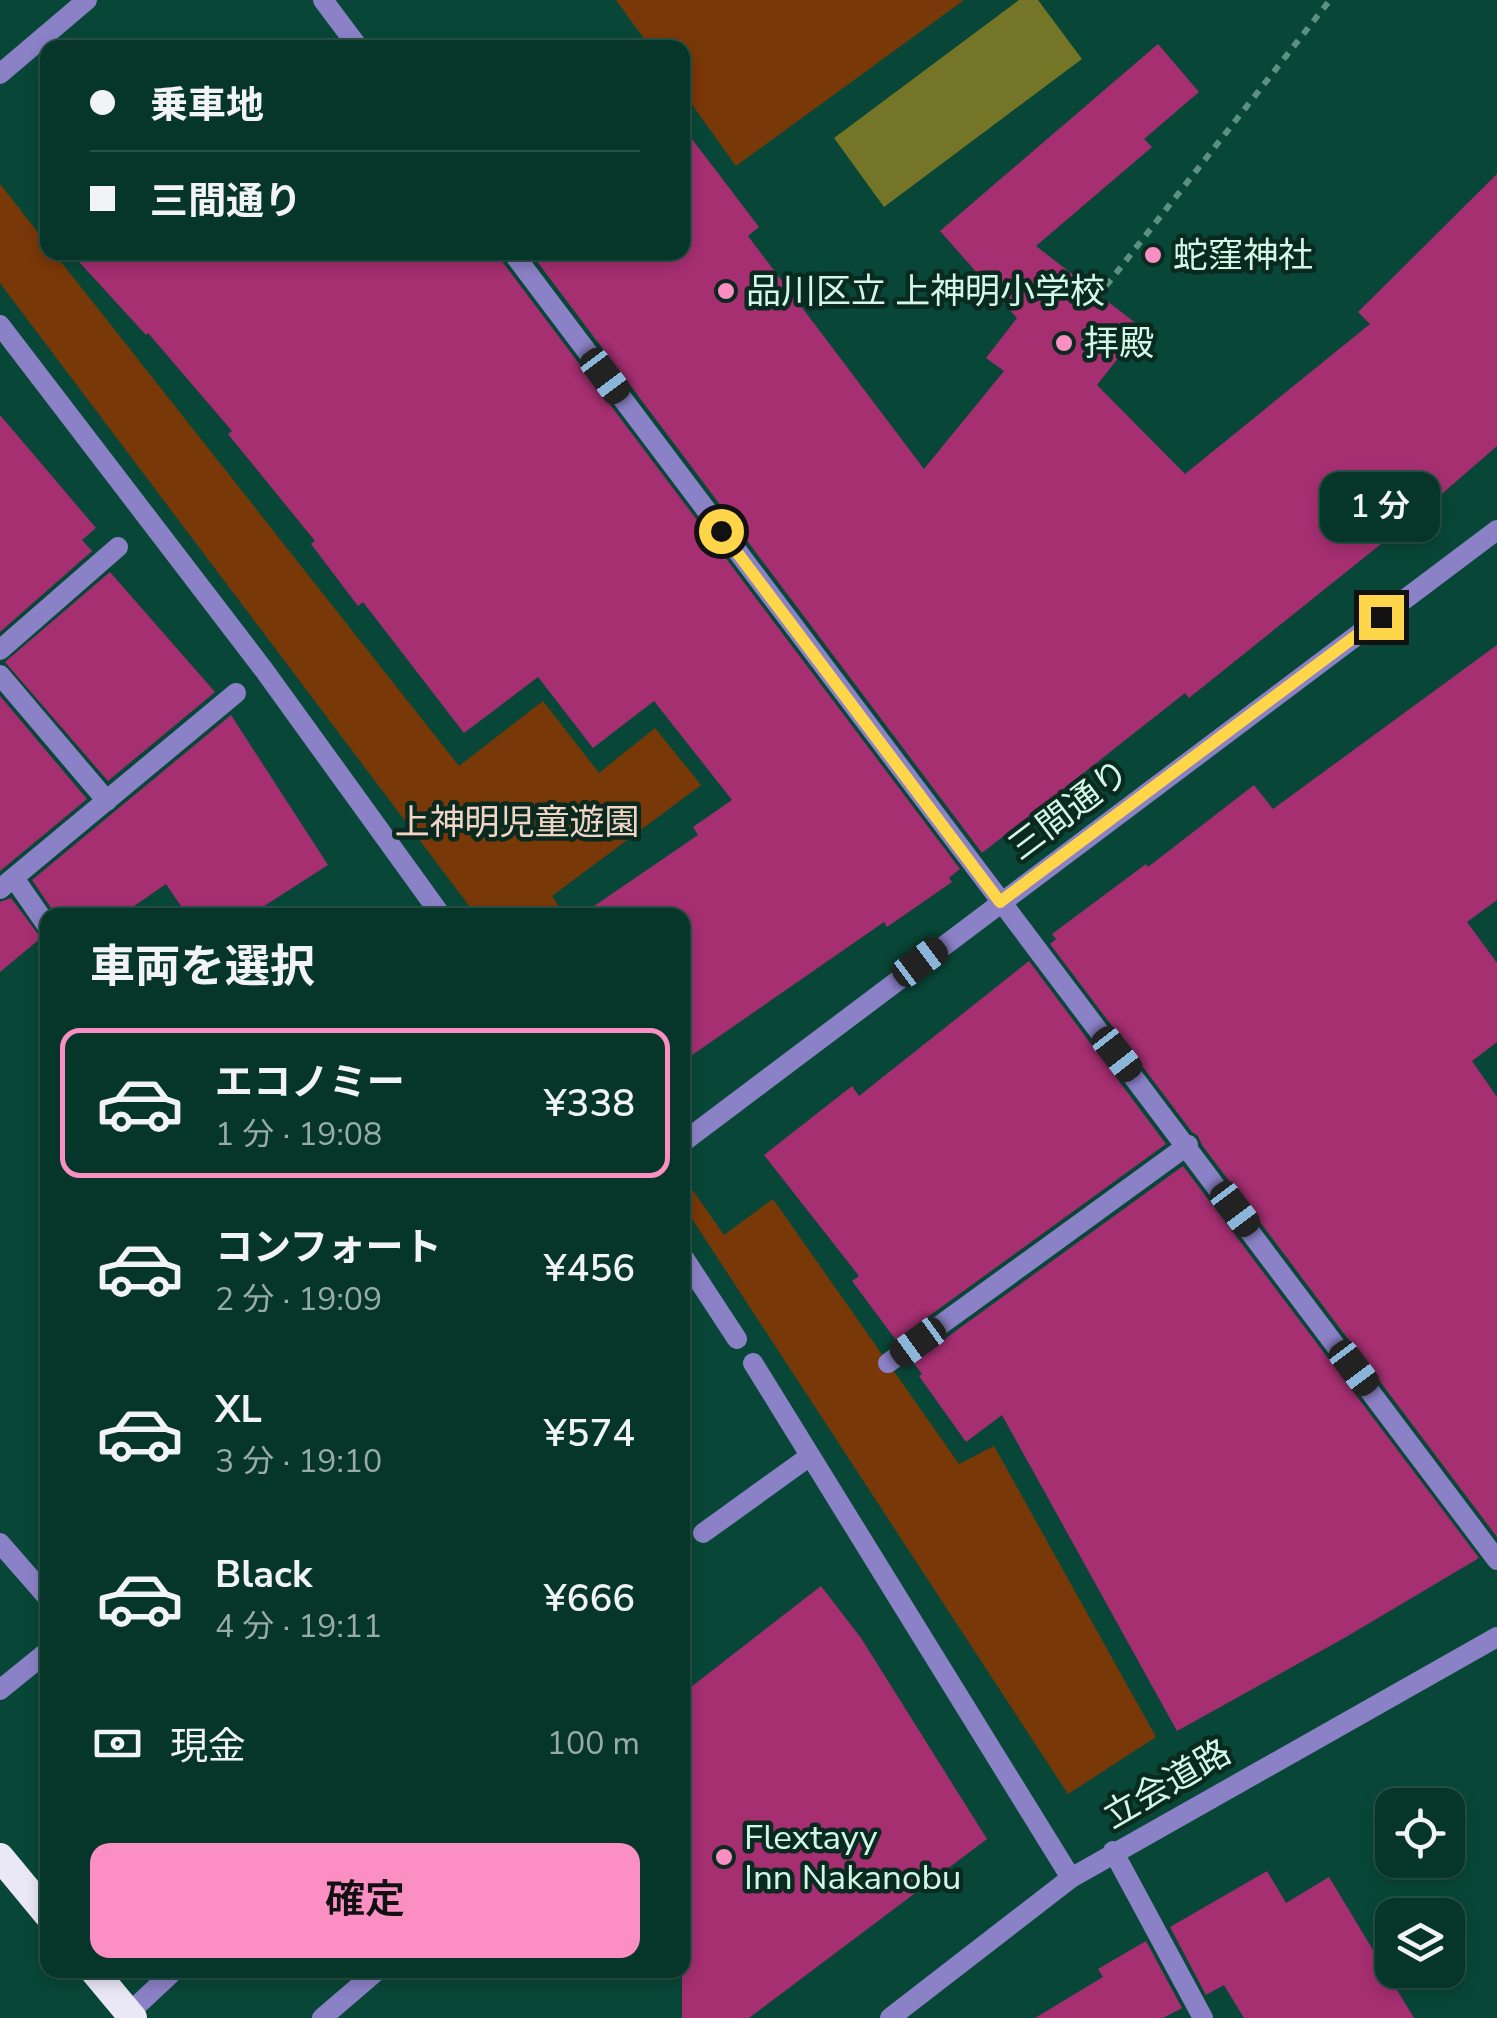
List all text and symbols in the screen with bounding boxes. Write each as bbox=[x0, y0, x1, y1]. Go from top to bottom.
text: 乗車地 bbox=[150, 80, 264, 131]
text: 三間通り bbox=[150, 176, 302, 227]
place label: 蛇窪神社 bbox=[1173, 232, 1313, 279]
marker: 蛇窪神社 bbox=[1142, 244, 1164, 266]
place label: 品川区立 上神明小学校 bbox=[746, 268, 1105, 315]
marker: 品川区立 上神明小学校 bbox=[715, 280, 737, 302]
place label: 拝殿 bbox=[1084, 320, 1154, 367]
marker: 拝殿 bbox=[1053, 332, 1075, 354]
car bbox=[575, 343, 635, 409]
callout: 1 分 bbox=[1321, 472, 1441, 542]
text: 1 分 bbox=[1350, 485, 1410, 528]
route start bbox=[699, 509, 744, 554]
route end bbox=[1359, 595, 1404, 640]
street label: 三間通り bbox=[999, 749, 1139, 871]
park label: 上神明児童遊園 bbox=[394, 799, 640, 846]
car bbox=[887, 932, 953, 992]
text: 車両を選択 bbox=[90, 937, 315, 998]
car bbox=[1087, 1021, 1147, 1087]
text: エコノミー bbox=[215, 1057, 405, 1108]
icon: car bbox=[95, 1058, 185, 1148]
text: ¥338 bbox=[544, 1078, 635, 1129]
text: 1 分 · 19:08 bbox=[215, 1113, 382, 1156]
car bbox=[1205, 1176, 1265, 1242]
text: コンフォート bbox=[215, 1222, 442, 1273]
icon: car bbox=[95, 1223, 185, 1313]
text: ¥456 bbox=[544, 1243, 635, 1294]
text: 2 分 · 19:09 bbox=[215, 1278, 382, 1321]
car bbox=[885, 1312, 951, 1372]
car bbox=[1324, 1335, 1384, 1401]
text: XL bbox=[215, 1384, 262, 1435]
icon: car bbox=[95, 1388, 185, 1478]
text: ¥574 bbox=[544, 1408, 635, 1459]
text: 3 分 · 19:10 bbox=[215, 1440, 382, 1483]
text: Black bbox=[215, 1549, 312, 1600]
icon: car bbox=[95, 1553, 185, 1643]
text: ¥666 bbox=[544, 1573, 635, 1624]
text: 4 分 · 19:11 bbox=[215, 1605, 382, 1648]
icon: cash bbox=[90, 1716, 145, 1771]
text: 現金 bbox=[170, 1721, 246, 1772]
text: 100 m bbox=[547, 1722, 640, 1765]
street label: 立会道路 bbox=[1095, 1729, 1239, 1839]
map controls bbox=[1375, 1788, 1465, 1988]
button: locate bbox=[1375, 1788, 1465, 1878]
place label: Flextayy Inn Nakanobu bbox=[744, 1814, 961, 1901]
button: 確定 bbox=[90, 1843, 640, 1958]
marker: Flextayy Inn Nakanobu bbox=[713, 1846, 735, 1868]
button: layers bbox=[1375, 1898, 1465, 1988]

